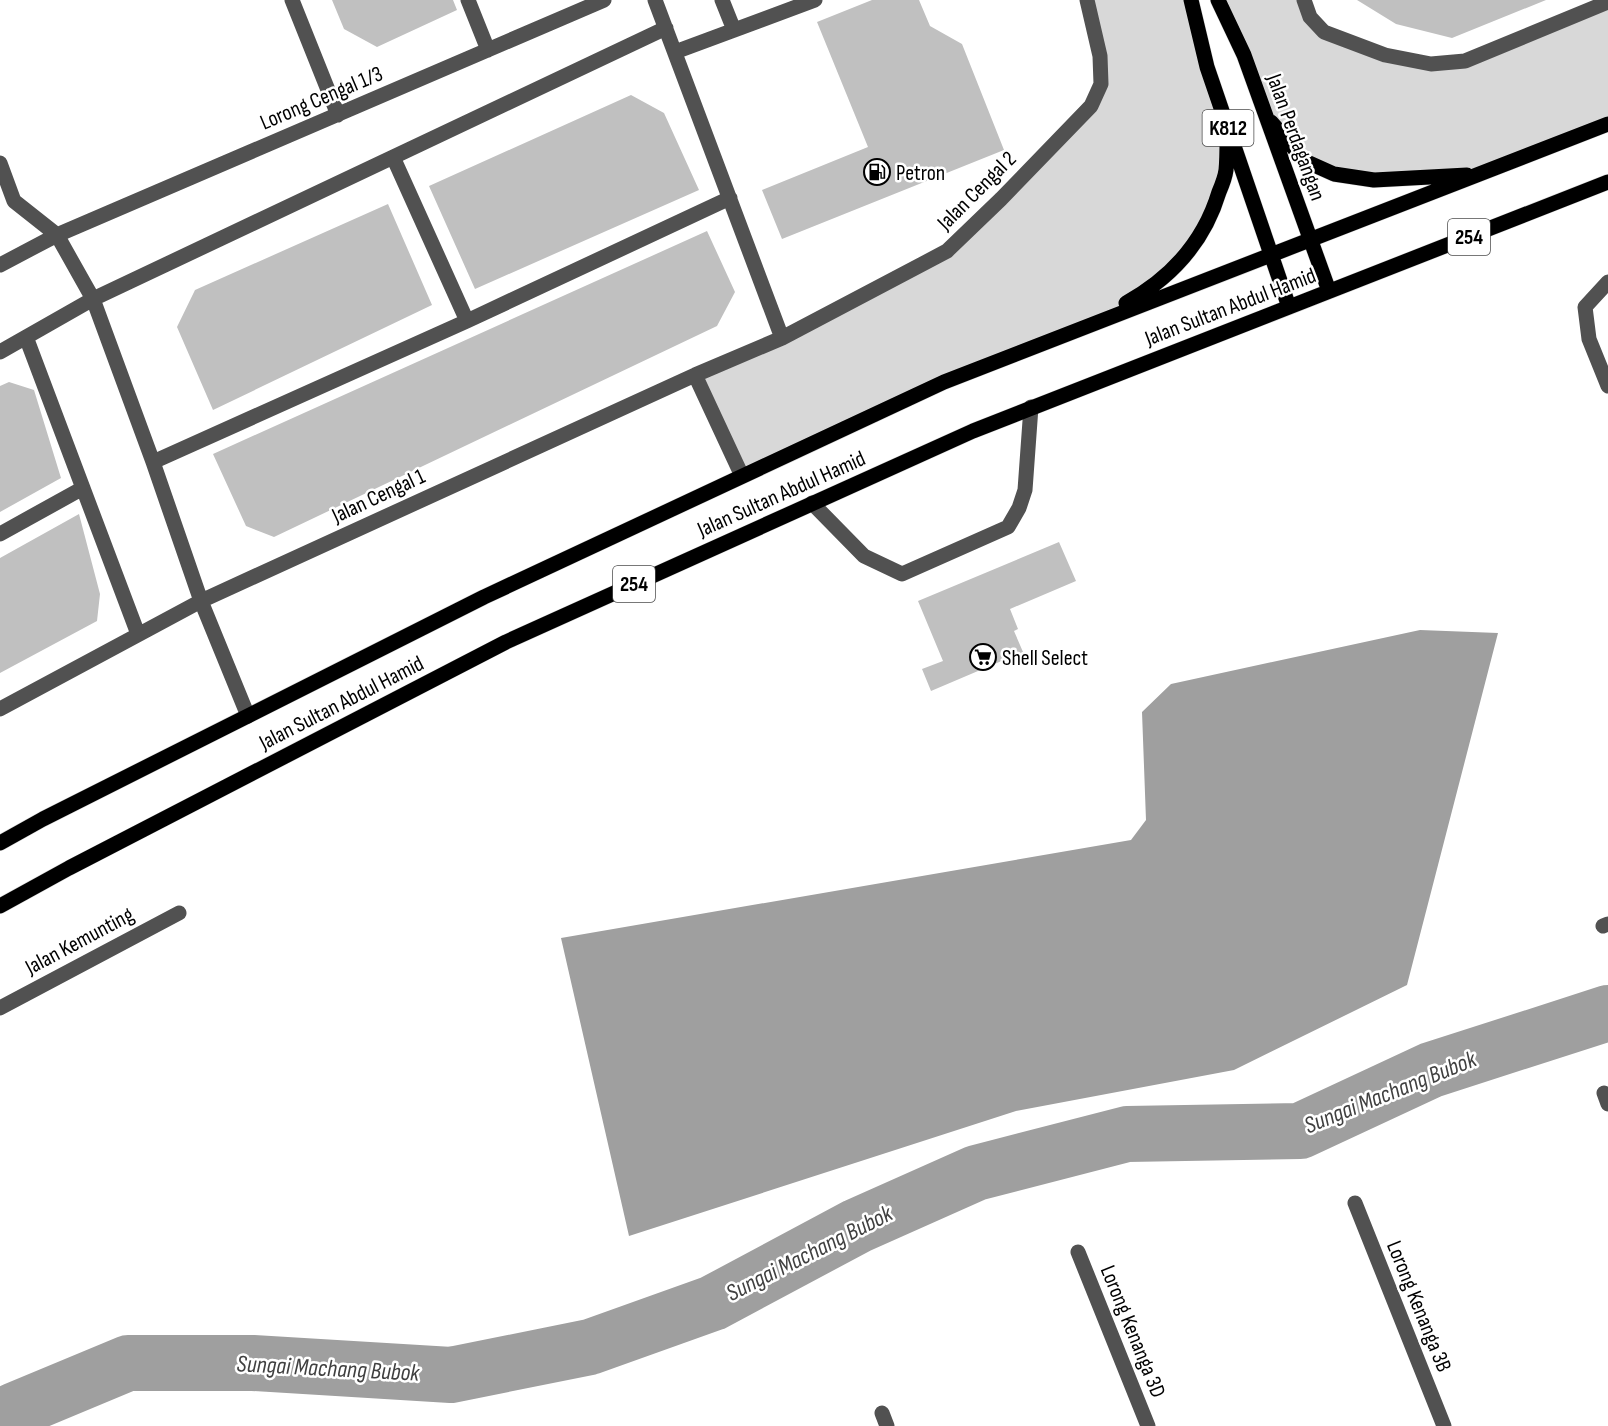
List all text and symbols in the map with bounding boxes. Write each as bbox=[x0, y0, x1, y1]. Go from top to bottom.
street label: Lorong Cengal 1/3 bbox=[256, 60, 387, 136]
street label: Jalan Perdagangan bbox=[1260, 69, 1331, 205]
road number: K812 bbox=[1202, 110, 1254, 146]
street label: Jalan Cengal 2 bbox=[931, 146, 1022, 237]
fuel station icon: Petron bbox=[862, 157, 892, 187]
place label: Petron bbox=[896, 160, 945, 187]
road number: 254 bbox=[1448, 219, 1490, 255]
street label: Jalan Sultan Abdul Hamid bbox=[1140, 262, 1320, 353]
street label: Jalan Sultan Abdul Hamid bbox=[693, 445, 870, 544]
street label: Jalan Cengal 1 bbox=[327, 463, 430, 530]
road number: 254 bbox=[613, 566, 655, 602]
supermarket icon: Shell Select bbox=[968, 642, 998, 672]
place label: Shell Select bbox=[1002, 645, 1088, 672]
street label: Jalan Sultan Abdul Hamid bbox=[254, 650, 428, 757]
street label: Jalan Kemunting bbox=[20, 901, 139, 982]
water label: Sungai Machang Bubok bbox=[1300, 1044, 1481, 1140]
water label: Sungai Machang Bubok bbox=[721, 1199, 898, 1308]
street label: Lorong Kenanga 3B bbox=[1380, 1237, 1457, 1376]
street label: Lorong Kenanga 3D bbox=[1094, 1262, 1171, 1402]
water label: Sungai Machang Bubok bbox=[236, 1349, 421, 1388]

